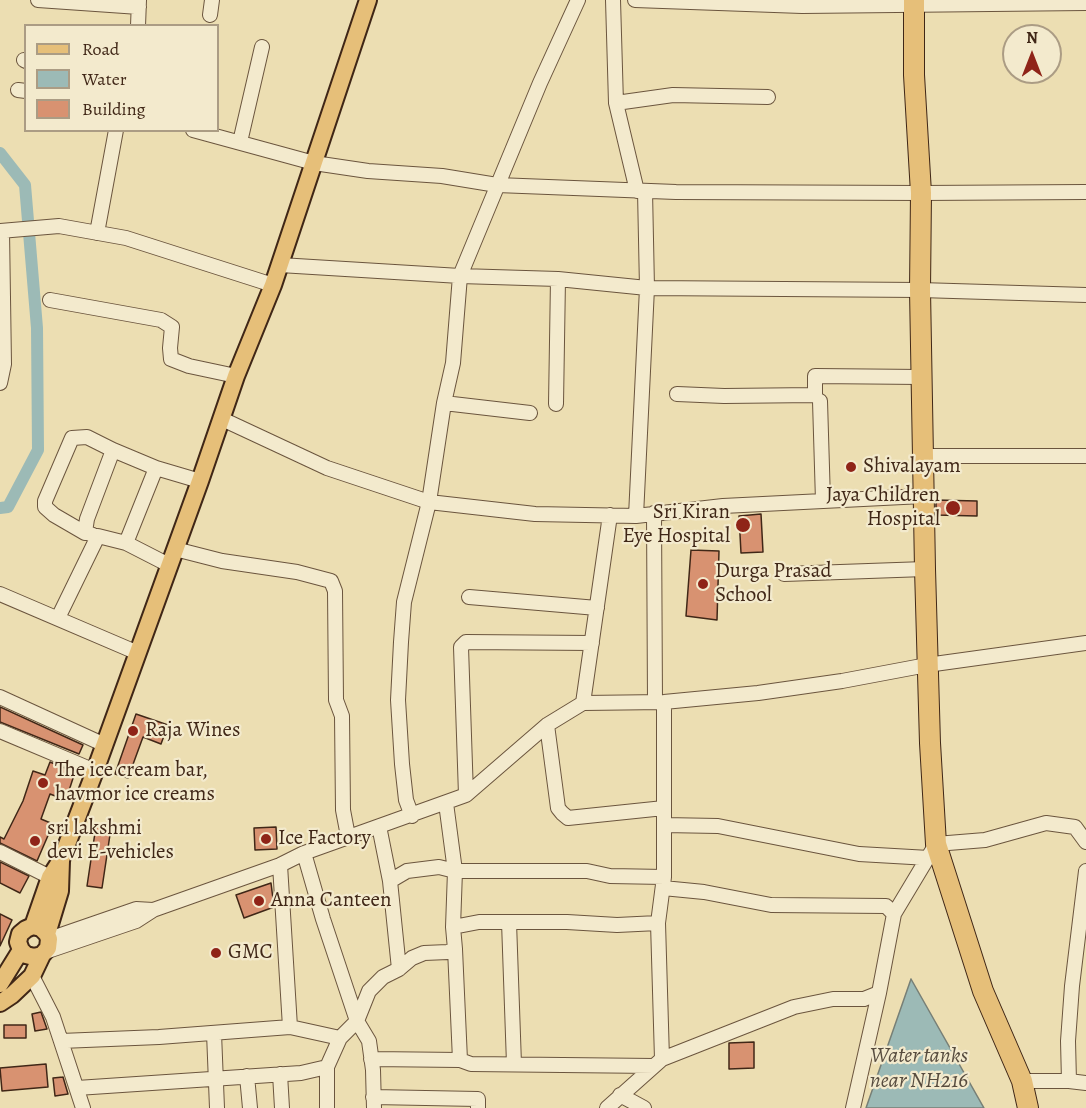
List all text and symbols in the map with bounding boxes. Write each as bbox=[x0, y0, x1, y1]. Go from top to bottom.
legend bbox=[24, 24, 219, 132]
north arrow bbox=[1002, 24, 1062, 84]
text: N bbox=[1026, 27, 1038, 49]
text: Road bbox=[82, 37, 119, 61]
text: Water bbox=[82, 67, 127, 91]
text: Building bbox=[82, 97, 146, 121]
place label: Shivalayam bbox=[863, 454, 961, 480]
marker: Shivalayam bbox=[844, 460, 858, 474]
place label: Jaya Children Hospital bbox=[826, 483, 940, 533]
marker: Jaya Children Hospital bbox=[944, 499, 962, 517]
place label: Sri Kiran Eye Hospital bbox=[622, 500, 730, 550]
marker: Sri Kiran Eye Hospital bbox=[734, 516, 752, 534]
place label: Durga Prasad School bbox=[715, 559, 832, 609]
marker: Durga Prasad School bbox=[696, 577, 710, 591]
place label: Raja Wines bbox=[145, 718, 240, 744]
marker: Raja Wines bbox=[126, 724, 140, 738]
place label: The ice cream bar, havmor ice creams bbox=[55, 758, 215, 808]
marker: The ice cream bar, havmor ice creams bbox=[36, 776, 50, 790]
place label: sri lakshmi devi E-vehicles bbox=[47, 816, 174, 866]
place label: Ice Factory bbox=[278, 826, 371, 852]
marker: Ice Factory bbox=[259, 832, 273, 846]
marker: sri lakshmi devi E-vehicles bbox=[28, 834, 42, 848]
place label: Anna Canteen bbox=[271, 888, 391, 914]
marker: Anna Canteen bbox=[252, 894, 266, 908]
place label: GMC bbox=[228, 940, 273, 966]
marker: GMC bbox=[209, 946, 223, 960]
water label: Water tanks near NH216 bbox=[870, 1044, 968, 1096]

